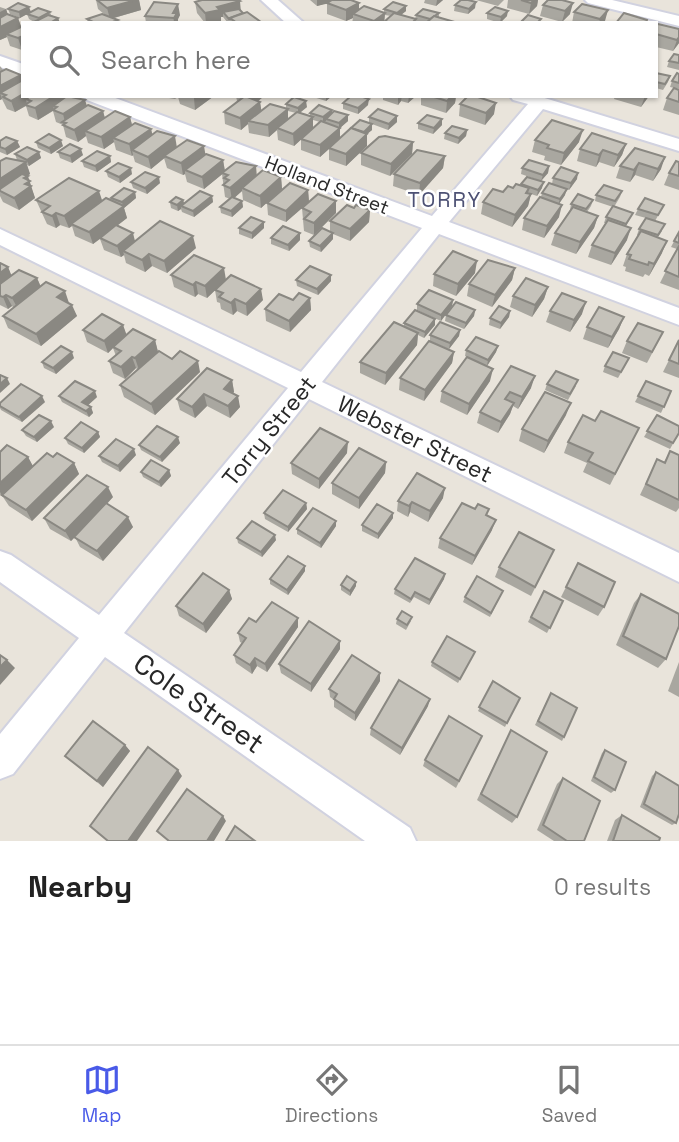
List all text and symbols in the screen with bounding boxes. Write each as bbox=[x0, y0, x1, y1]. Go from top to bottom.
search box bbox=[21, 21, 658, 98]
icon: search bbox=[45, 41, 83, 79]
text: Search here bbox=[101, 43, 251, 77]
street label: Holland Street bbox=[261, 150, 393, 220]
district label: TORRY bbox=[408, 186, 482, 213]
street label: Torry Street bbox=[215, 370, 323, 492]
street label: Webster Street bbox=[333, 389, 497, 489]
street label: Cole Street bbox=[127, 645, 271, 761]
text: Nearby bbox=[28, 867, 132, 906]
text: 0 results bbox=[554, 872, 651, 902]
tab: Map bbox=[82, 1061, 121, 1128]
tab: Directions bbox=[285, 1061, 378, 1128]
tab: Saved bbox=[542, 1061, 597, 1128]

